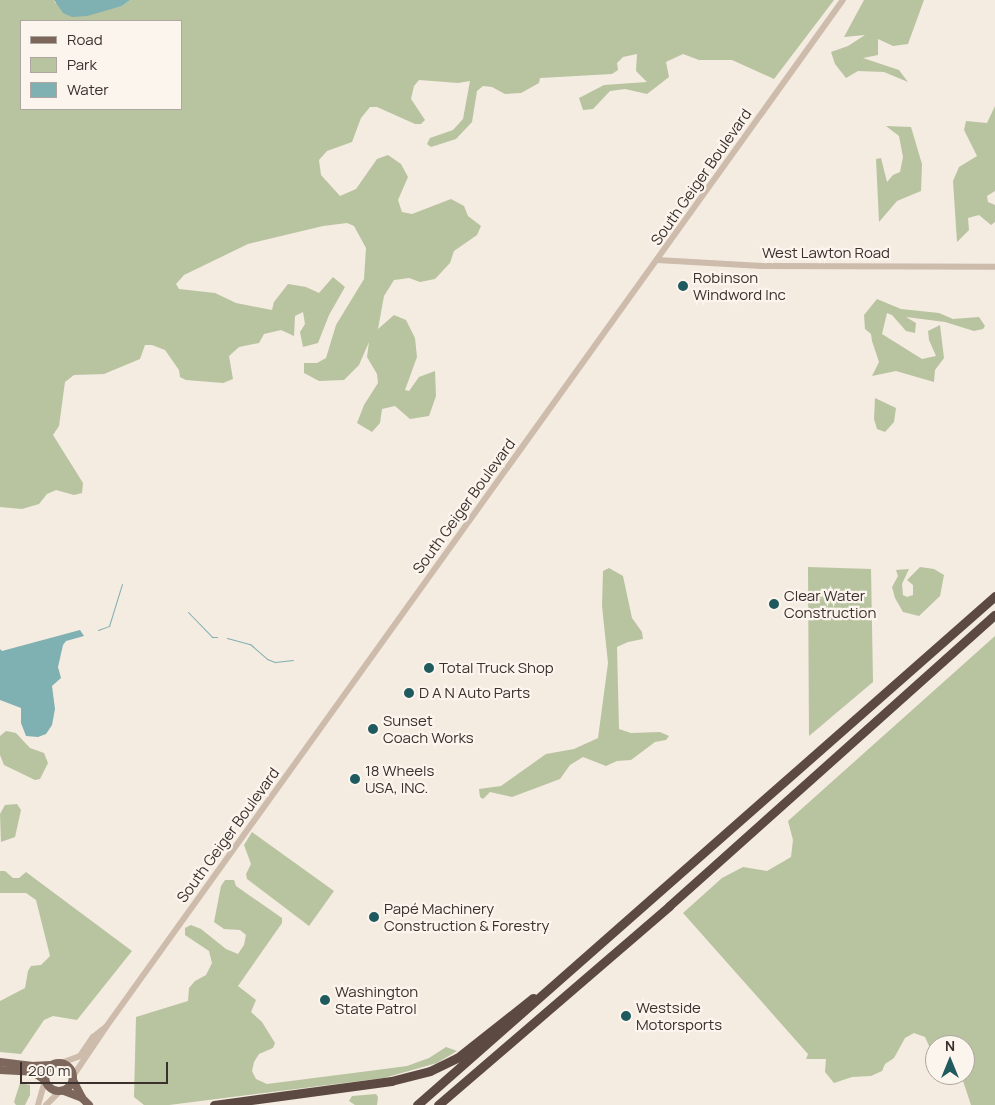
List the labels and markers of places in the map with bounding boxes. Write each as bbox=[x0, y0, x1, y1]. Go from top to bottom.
place label: Robinson Windword Inc bbox=[693, 268, 786, 303]
marker: Robinson Windword Inc bbox=[677, 280, 689, 292]
place label: Clear Water Construction bbox=[784, 586, 876, 621]
marker: Clear Water Construction bbox=[768, 598, 780, 610]
place label: Total Truck Shop bbox=[439, 659, 554, 677]
marker: Total Truck Shop bbox=[423, 662, 435, 674]
place label: D A N Auto Parts bbox=[419, 684, 530, 702]
marker: D A N Auto Parts bbox=[403, 687, 415, 699]
place label: Sunset Coach Works bbox=[383, 711, 474, 746]
marker: Sunset Coach Works bbox=[367, 723, 379, 735]
place label: 18 Wheels USA, INC. bbox=[365, 761, 434, 796]
marker: 18 Wheels USA, INC. bbox=[349, 773, 361, 785]
place label: Papé Machinery Construction & Forestry bbox=[384, 899, 549, 934]
marker: Papé Machinery Construction & Forestry bbox=[368, 911, 380, 923]
place label: Washington State Patrol bbox=[335, 982, 418, 1017]
marker: Washington State Patrol bbox=[319, 994, 331, 1006]
place label: Westside Motorsports bbox=[636, 998, 722, 1033]
marker: Westside Motorsports bbox=[620, 1010, 632, 1022]

